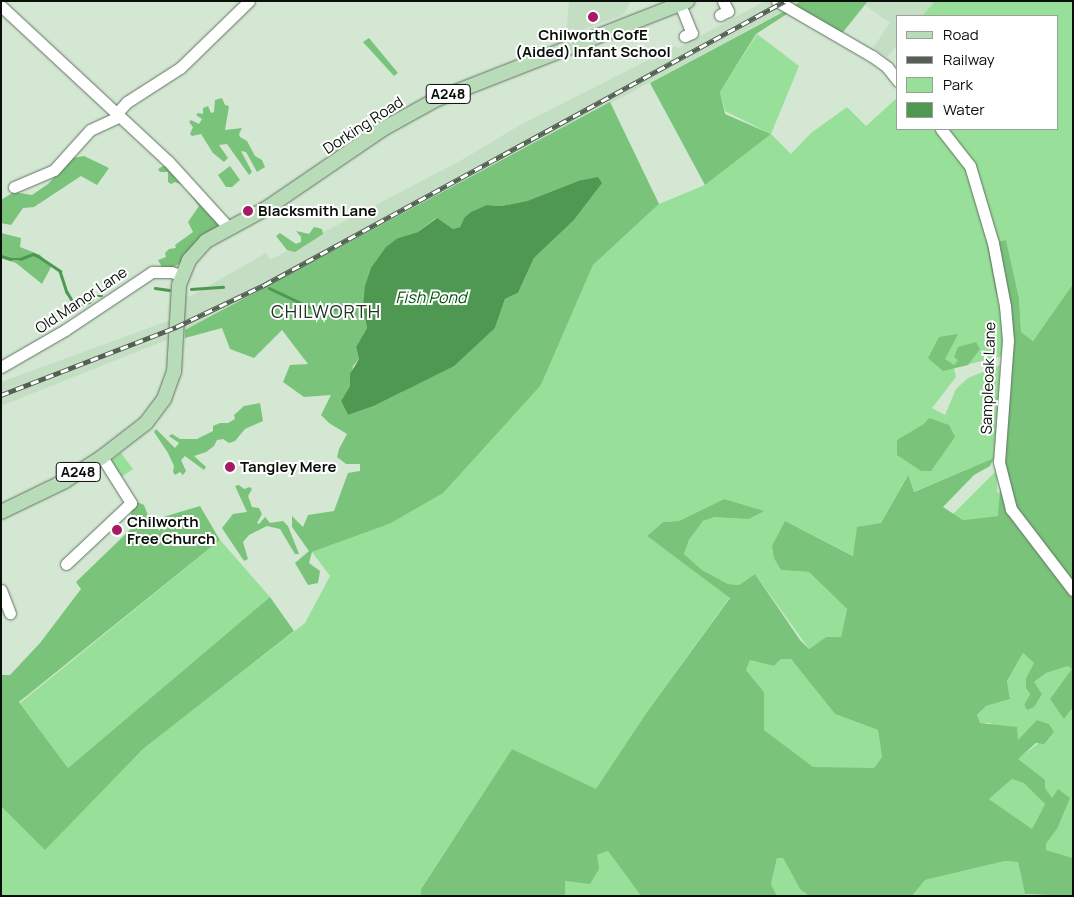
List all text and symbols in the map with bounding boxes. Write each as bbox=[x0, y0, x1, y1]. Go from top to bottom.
marker: Chilworth CofE (Aided) Infant School bbox=[587, 11, 599, 23]
legend bbox=[896, 15, 1059, 130]
text: Road bbox=[943, 24, 979, 45]
place label: Chilworth CofE (Aided) Infant School bbox=[515, 25, 671, 60]
text: Railway bbox=[943, 49, 995, 70]
text: Park bbox=[943, 74, 973, 95]
road number: A248 bbox=[426, 82, 470, 106]
street label: Dorking Road bbox=[320, 92, 406, 158]
text: Water bbox=[943, 99, 985, 120]
place label: Blacksmith Lane bbox=[258, 202, 376, 220]
marker: Blacksmith Lane bbox=[242, 205, 254, 217]
street label: Old Manor Lane bbox=[32, 263, 130, 337]
water label: Fish Pond bbox=[396, 287, 466, 307]
district label: CHILWORTH bbox=[270, 300, 382, 322]
street label: Sampleoak Lane bbox=[977, 321, 999, 435]
place label: Tangley Mere bbox=[240, 458, 337, 476]
road number: A248 bbox=[56, 461, 100, 484]
marker: Tangley Mere bbox=[224, 461, 236, 473]
place label: Chilworth Free Church bbox=[127, 512, 215, 547]
marker: Chilworth Free Church bbox=[111, 524, 123, 536]

